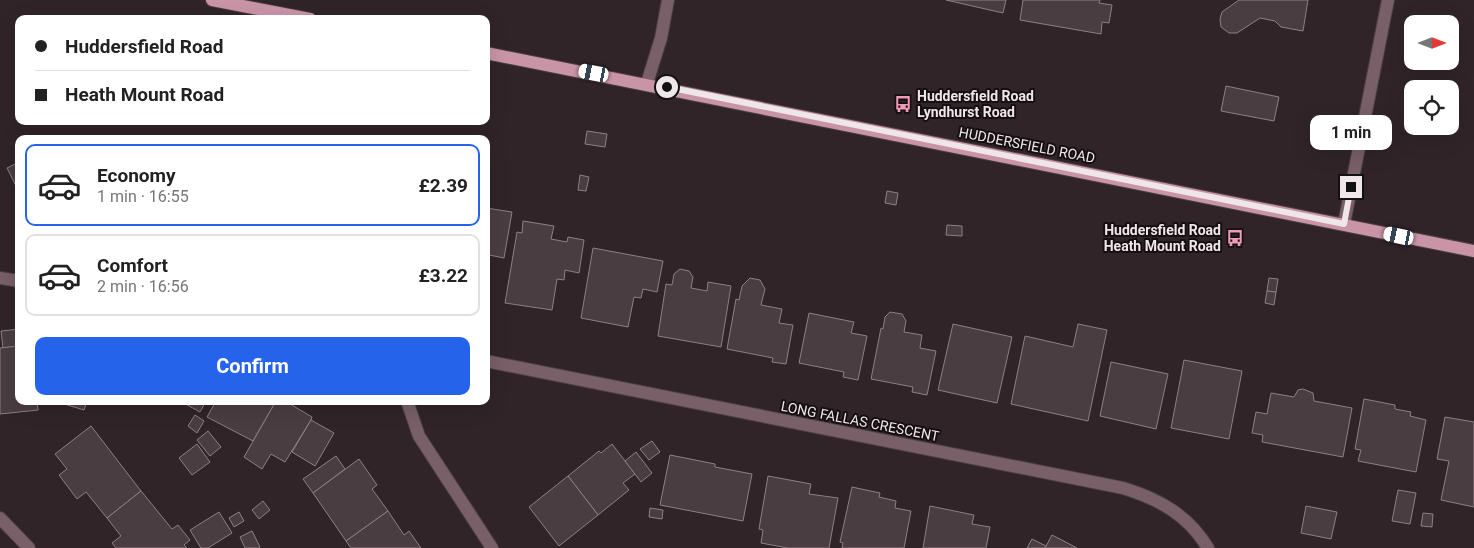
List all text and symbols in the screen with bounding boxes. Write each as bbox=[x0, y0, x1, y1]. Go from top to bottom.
north arrow bbox=[1404, 15, 1459, 70]
map controls bbox=[1404, 15, 1459, 135]
text: Huddersfield Road bbox=[65, 35, 224, 58]
car bbox=[577, 63, 610, 83]
route start bbox=[656, 76, 678, 98]
button: locate bbox=[1404, 80, 1459, 135]
text: Heath Mount Road bbox=[65, 83, 224, 106]
place label: Huddersfield Road Lyndhurst Road bbox=[917, 88, 1034, 120]
bus stop icon: Huddersfield Road Lyndhurst Road bbox=[893, 94, 913, 114]
callout: 1 min bbox=[1310, 114, 1392, 150]
text: 1 min bbox=[1331, 123, 1371, 142]
street label: HUDDERSFIELD ROAD bbox=[958, 124, 1096, 166]
icon: car bbox=[37, 163, 82, 208]
text: Economy bbox=[97, 164, 176, 187]
text: £2.39 bbox=[418, 174, 468, 197]
route end bbox=[1340, 176, 1362, 198]
text: 1 min · 16:55 bbox=[97, 187, 189, 206]
place label: Huddersfield Road Heath Mount Road bbox=[1104, 222, 1221, 254]
car bbox=[1382, 226, 1415, 246]
bus stop icon: Huddersfield Road Heath Mount Road bbox=[1225, 228, 1245, 248]
icon: car bbox=[37, 253, 82, 298]
text: Comfort bbox=[97, 254, 168, 277]
text: £3.22 bbox=[418, 264, 468, 287]
text: 2 min · 16:56 bbox=[97, 277, 189, 296]
button: Confirm bbox=[35, 337, 470, 395]
street label: LONG FALLAS CRESCENT bbox=[780, 398, 941, 444]

